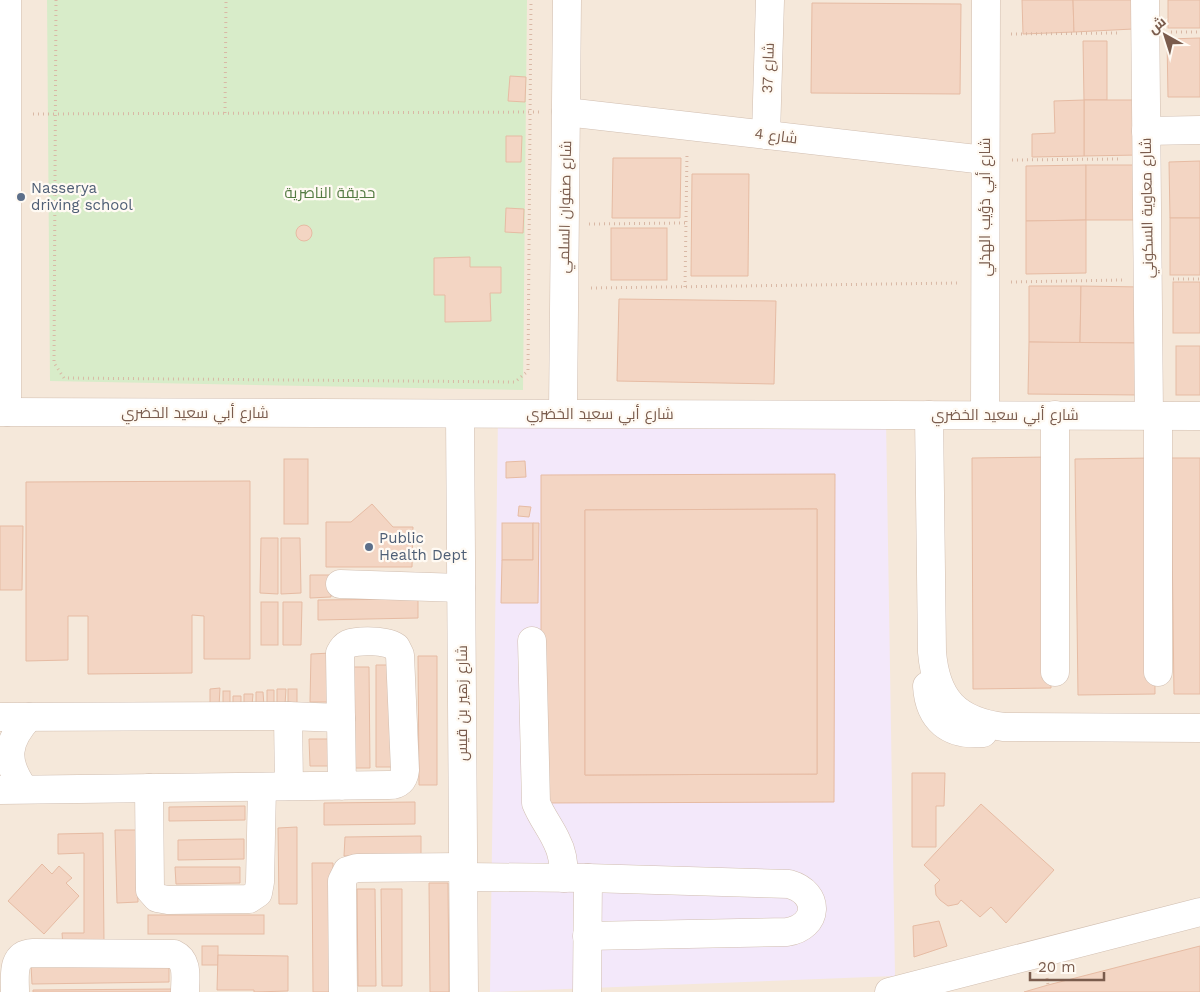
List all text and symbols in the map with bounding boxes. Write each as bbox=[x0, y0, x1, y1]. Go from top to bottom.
north arrow bbox=[1140, 10, 1190, 60]
text: ش bbox=[1145, 13, 1169, 38]
street label: شارع 37 bbox=[758, 42, 780, 94]
street label: شارع 4 bbox=[753, 124, 799, 150]
street label: شارع معاوية السكوني bbox=[1137, 137, 1160, 278]
street label: شارع أبي ذؤيب الهذلي bbox=[975, 138, 997, 276]
street label: شارع صفوان السلمي bbox=[555, 140, 578, 274]
place label: Nasserya driving school bbox=[31, 179, 133, 214]
park label: حديقة الناصرية bbox=[285, 184, 375, 202]
marker: Nasserya driving school bbox=[15, 191, 27, 203]
street label: شارع أبي سعيد الخضري bbox=[121, 403, 269, 425]
street label: شارع أبي سعيد الخضري bbox=[526, 404, 674, 426]
street label: شارع أبي سعيد الخضري bbox=[931, 405, 1079, 427]
place label: Public Health Dept bbox=[379, 529, 468, 564]
marker: Public Health Dept bbox=[363, 541, 375, 553]
street label: شارع زهير بن قيس bbox=[453, 645, 473, 761]
scale bar bbox=[1030, 950, 1104, 982]
text: 20 m bbox=[1038, 958, 1076, 976]

